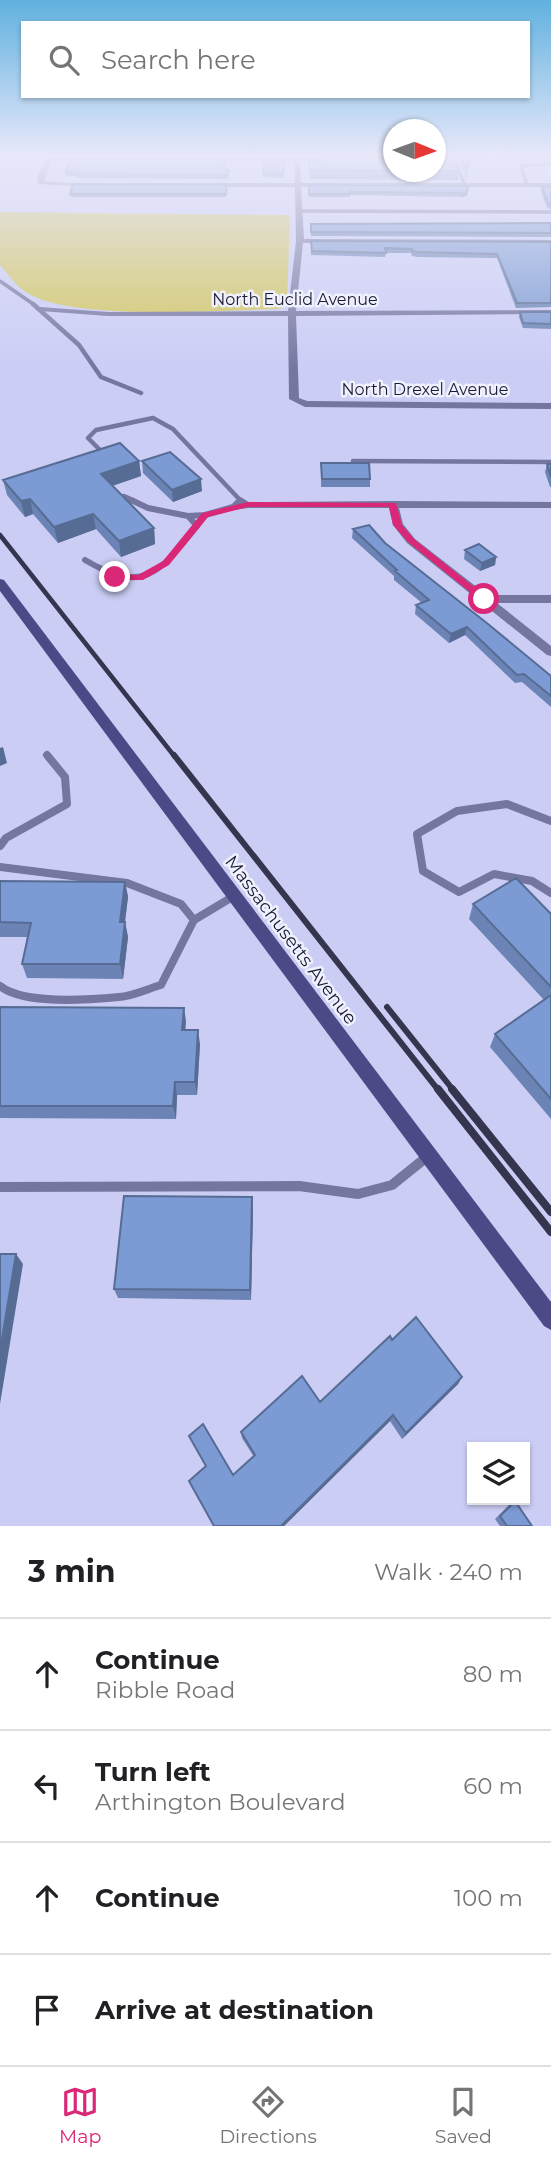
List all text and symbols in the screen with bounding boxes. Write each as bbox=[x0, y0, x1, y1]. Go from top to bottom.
search box bbox=[21, 21, 530, 98]
icon: search bbox=[45, 41, 83, 79]
text: Search here bbox=[101, 44, 256, 76]
north arrow bbox=[383, 119, 446, 182]
street label: North Euclid Avenue bbox=[212, 290, 378, 309]
street label: North Drexel Avenue bbox=[342, 380, 508, 399]
route end bbox=[99, 561, 130, 592]
route start bbox=[468, 583, 499, 614]
street label: Massachusetts Avenue bbox=[220, 851, 362, 1029]
map controls bbox=[467, 1442, 530, 1505]
button: layers bbox=[467, 1442, 530, 1505]
text: 3 min bbox=[28, 1553, 115, 1590]
text: Walk · 240 m bbox=[374, 1558, 523, 1586]
text: Continue bbox=[95, 1644, 220, 1676]
icon: ahead bbox=[28, 1655, 66, 1693]
text: 80 m bbox=[463, 1660, 523, 1688]
text: Ribble Road bbox=[95, 1676, 235, 1704]
text: Turn left bbox=[95, 1756, 211, 1788]
icon: left bbox=[28, 1767, 66, 1805]
text: 60 m bbox=[463, 1772, 523, 1800]
text: Arthington Boulevard bbox=[95, 1788, 346, 1816]
icon: ahead bbox=[28, 1879, 66, 1917]
text: Continue bbox=[95, 1882, 220, 1914]
text: 100 m bbox=[454, 1884, 523, 1912]
icon: arrive bbox=[28, 1991, 66, 2029]
text: Arrive at destination bbox=[95, 1994, 374, 2026]
tab: Map bbox=[59, 2083, 101, 2148]
tab: Directions bbox=[219, 2083, 317, 2148]
tab: Saved bbox=[435, 2083, 492, 2148]

